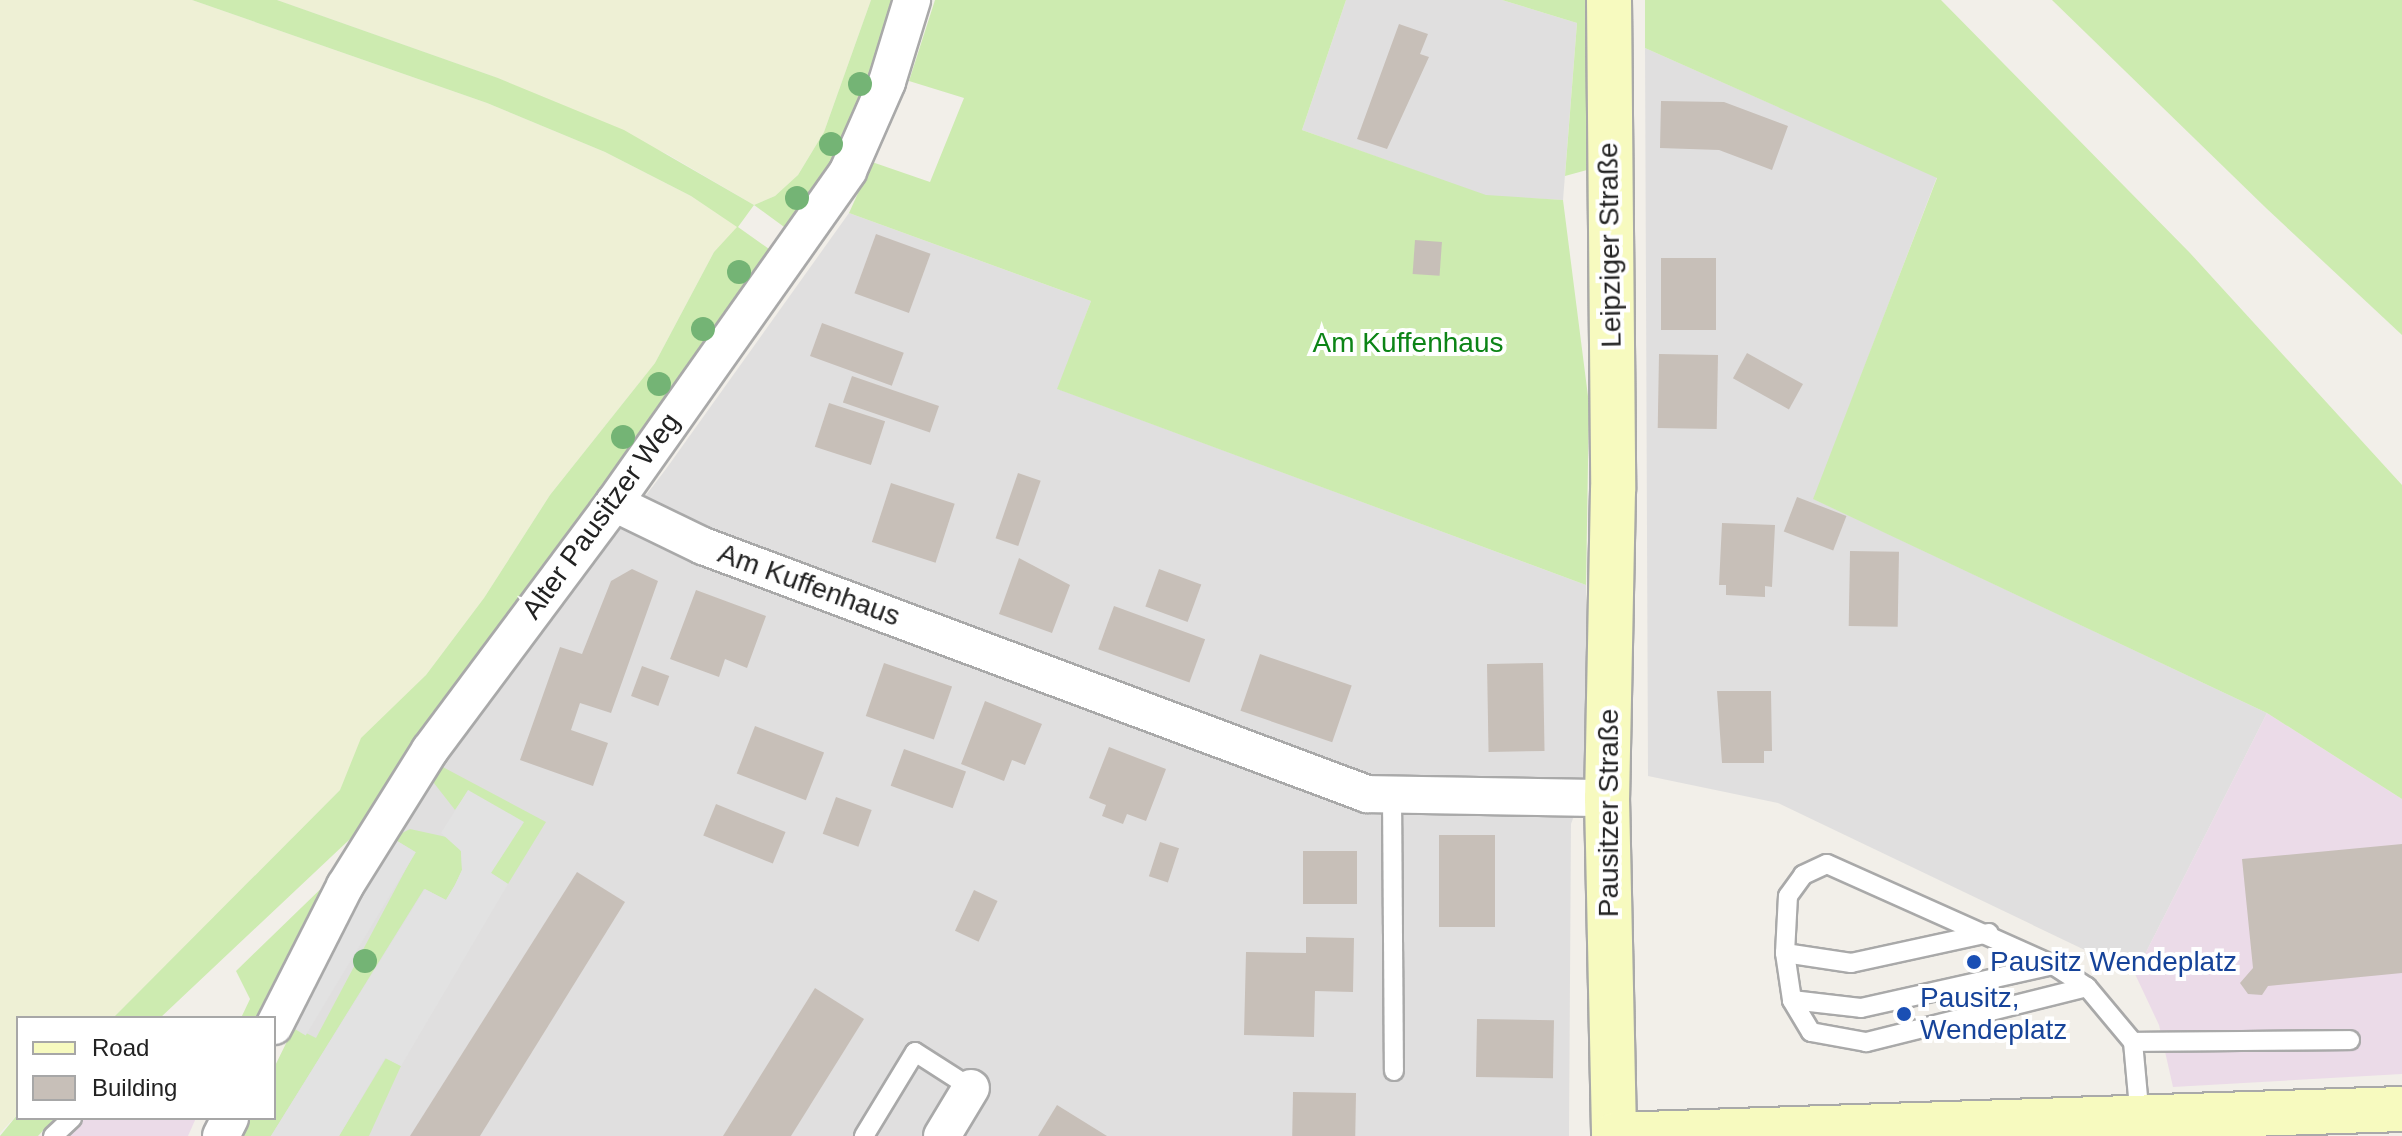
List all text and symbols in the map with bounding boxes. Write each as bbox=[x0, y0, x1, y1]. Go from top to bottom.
street label: Leipziger Straße bbox=[1591, 142, 1629, 348]
park label: Am Kuffenhaus bbox=[1313, 326, 1503, 360]
street label: Alter Pausitzer Weg bbox=[515, 406, 687, 626]
street label: Am Kuffenhaus bbox=[714, 537, 904, 633]
street label: Pausitzer Straße bbox=[1592, 709, 1626, 917]
place label: Pausitz Wendeplatz bbox=[1990, 945, 2237, 979]
marker: Pausitz Wendeplatz bbox=[1965, 953, 1983, 971]
place label: Pausitz, Wendeplatz bbox=[1920, 981, 2067, 1047]
marker: Pausitz, Wendeplatz bbox=[1895, 1005, 1913, 1023]
legend bbox=[16, 1016, 276, 1120]
text: Road bbox=[92, 1034, 149, 1061]
text: Building bbox=[92, 1074, 177, 1101]

